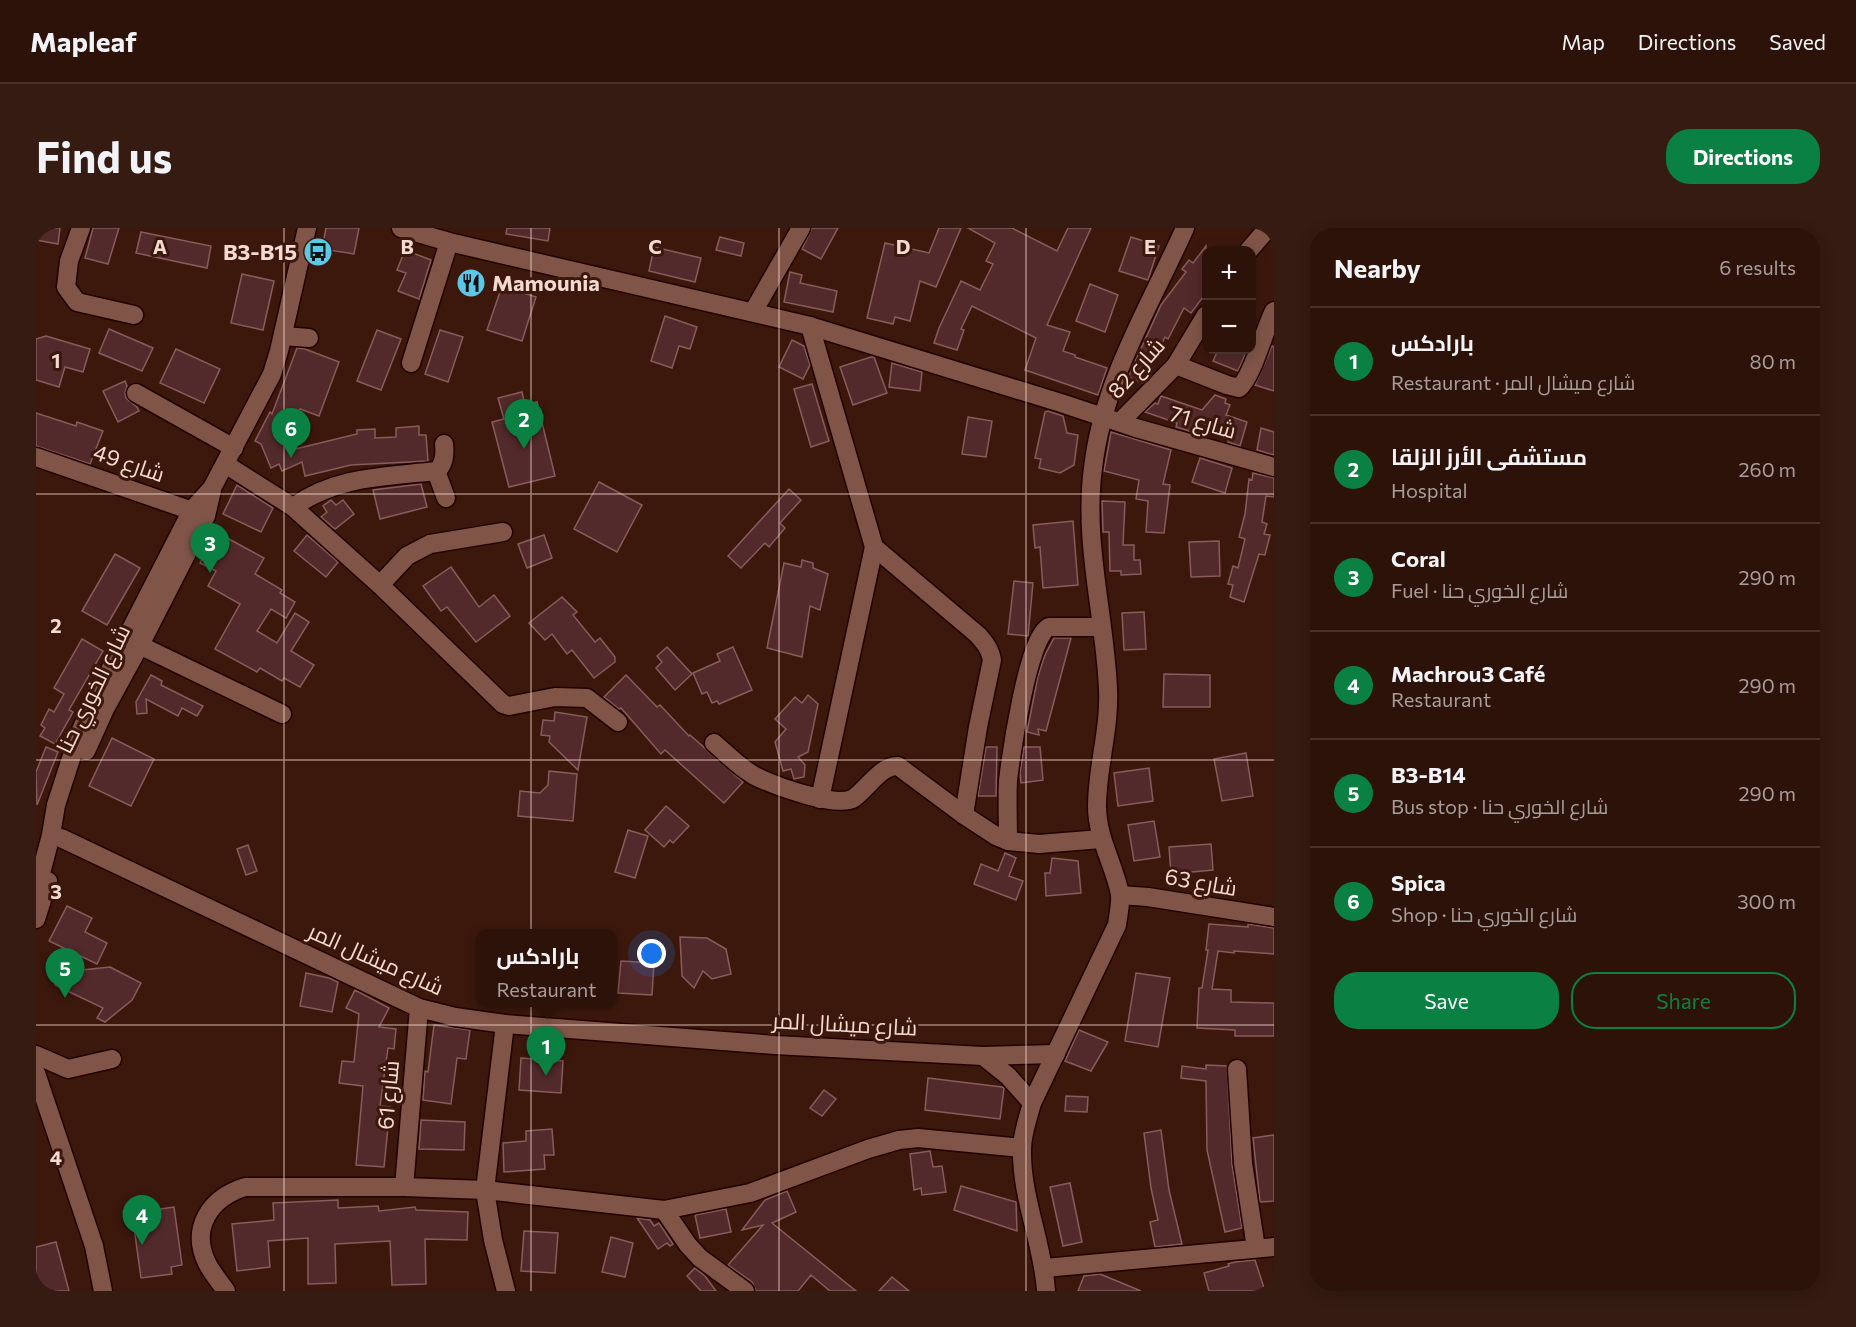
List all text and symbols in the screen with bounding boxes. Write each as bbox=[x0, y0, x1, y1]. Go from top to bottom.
text: Mapleaf bbox=[30, 24, 137, 58]
text: Map bbox=[1562, 29, 1605, 54]
text: Directions bbox=[1638, 29, 1736, 54]
text: Saved bbox=[1769, 29, 1826, 54]
button: Directions bbox=[1666, 129, 1820, 184]
text: Find us bbox=[36, 130, 172, 182]
text: A bbox=[153, 234, 167, 258]
text: B bbox=[400, 234, 414, 258]
text: C bbox=[648, 234, 662, 258]
text: D bbox=[896, 234, 910, 258]
text: E bbox=[1144, 234, 1156, 258]
bus stop icon: B3-B15 bbox=[302, 236, 334, 268]
place label: B3-B15 bbox=[223, 238, 297, 265]
map controls bbox=[1202, 246, 1256, 354]
button: + bbox=[1202, 246, 1256, 300]
text: Nearby bbox=[1334, 252, 1421, 283]
text: 6 results bbox=[1719, 255, 1796, 279]
restaurant icon: Mamounia bbox=[455, 267, 487, 299]
place label: Mamounia bbox=[492, 269, 600, 296]
button: − bbox=[1202, 300, 1256, 354]
text: بارادكس bbox=[1391, 329, 1474, 356]
street label: شارع 82 bbox=[1101, 332, 1171, 405]
text: 1 bbox=[51, 348, 61, 372]
text: 1 bbox=[1349, 349, 1358, 373]
text: 80 m bbox=[1750, 349, 1796, 373]
text: Restaurant · شارع ميشال المر bbox=[1391, 370, 1635, 394]
street label: شارع 71 bbox=[1166, 399, 1239, 446]
pin: 2 bbox=[504, 400, 544, 449]
pin: 6 bbox=[272, 408, 310, 458]
street label: شارع 49 bbox=[89, 438, 168, 489]
text: مستشفى الأرز الزلقا bbox=[1391, 443, 1587, 470]
text: 2 bbox=[1348, 457, 1359, 481]
text: 260 m bbox=[1738, 457, 1796, 481]
text: Hospital bbox=[1391, 478, 1468, 502]
pin: 3 bbox=[190, 524, 230, 573]
text: Coral bbox=[1391, 545, 1446, 572]
text: 3 bbox=[1348, 565, 1359, 589]
text: 290 m bbox=[1738, 565, 1796, 589]
text: Fuel · شارع الخوري حنا bbox=[1391, 578, 1568, 602]
text: 2 bbox=[50, 613, 62, 637]
street label: شارع الخوري حنا bbox=[50, 620, 139, 759]
text: Machrou3 Café bbox=[1391, 660, 1545, 687]
text: 4 bbox=[1347, 673, 1360, 697]
text: 290 m bbox=[1738, 673, 1796, 697]
text: Restaurant bbox=[1391, 687, 1491, 711]
text: B3-B14 bbox=[1391, 761, 1466, 788]
text: 5 bbox=[1348, 781, 1359, 805]
text: 290 m bbox=[1738, 781, 1796, 805]
text: Bus stop · شارع الخوري حنا bbox=[1391, 794, 1608, 818]
street label: شارع 63 bbox=[1163, 862, 1239, 903]
text: Spica bbox=[1391, 869, 1446, 896]
text: 3 bbox=[50, 879, 62, 903]
text: 6 bbox=[1347, 889, 1360, 913]
text: 300 m bbox=[1737, 889, 1796, 913]
text: Shop · شارع الخوري حنا bbox=[1391, 902, 1577, 926]
street label: شارع ميشال المر bbox=[302, 916, 448, 1002]
popup bbox=[476, 929, 617, 1007]
your location bbox=[637, 939, 666, 968]
text: بارادكس bbox=[496, 942, 579, 969]
pin: 5 bbox=[45, 948, 84, 998]
button: Save bbox=[1334, 972, 1559, 1029]
button: Share bbox=[1571, 972, 1796, 1029]
text: Restaurant bbox=[496, 977, 597, 1001]
street label: شارع ميشال المر bbox=[770, 1006, 918, 1043]
pin: 1 bbox=[526, 1026, 566, 1076]
street label: شارع 61 bbox=[371, 1059, 406, 1131]
text: 4 bbox=[50, 1145, 62, 1169]
pin: 4 bbox=[122, 1196, 162, 1245]

